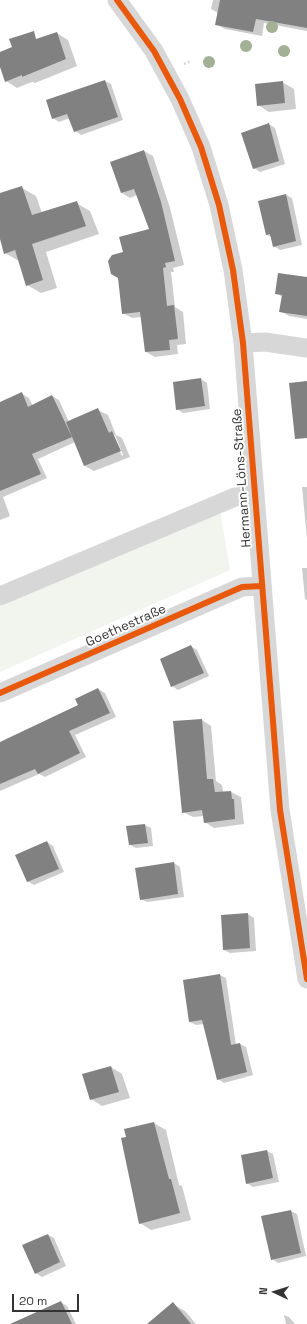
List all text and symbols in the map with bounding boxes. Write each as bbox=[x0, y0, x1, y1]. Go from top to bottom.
street label: Hermann-Löns-Straße bbox=[229, 408, 255, 548]
street label: Goethestraße bbox=[83, 601, 169, 651]
north arrow bbox=[255, 1272, 295, 1312]
scale bar bbox=[14, 1286, 81, 1312]
text: N bbox=[256, 1287, 270, 1295]
text: 20 m bbox=[19, 1293, 47, 1309]

